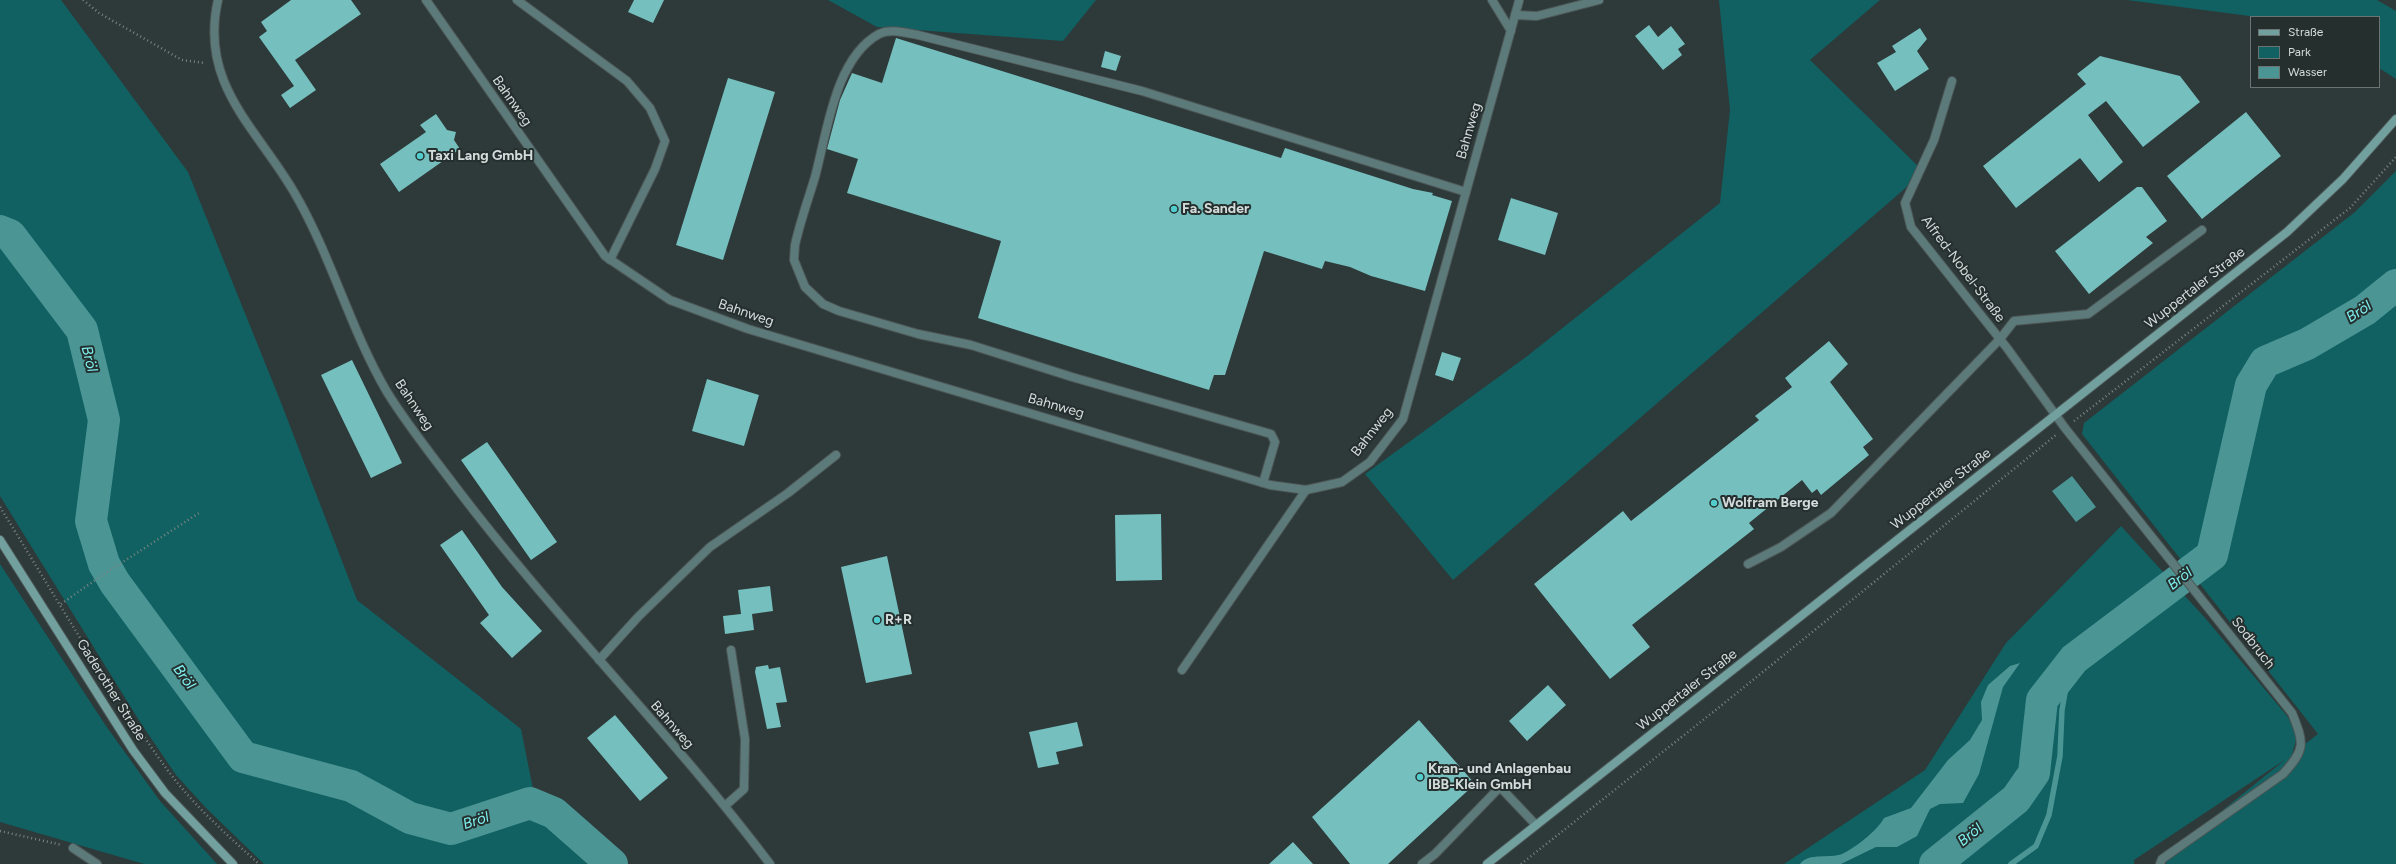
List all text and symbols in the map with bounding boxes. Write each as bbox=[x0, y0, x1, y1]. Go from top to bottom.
legend bbox=[2250, 16, 2380, 88]
text: Straße bbox=[2288, 25, 2323, 39]
text: Park bbox=[2288, 45, 2311, 59]
text: Wasser bbox=[2288, 65, 2327, 79]
street label: Bahnweg bbox=[489, 72, 535, 130]
street label: Bahnweg bbox=[1453, 101, 1485, 161]
place label: Taxi Lang GmbH bbox=[428, 148, 533, 164]
marker: Taxi Lang GmbH bbox=[415, 151, 425, 161]
place label: Fa. Sander bbox=[1182, 201, 1249, 217]
marker: Fa. Sander bbox=[1169, 204, 1179, 214]
street label: Alfred-Nobel-Straße bbox=[1917, 212, 2009, 326]
street label: Wuppertaler Straße bbox=[2141, 244, 2249, 332]
street label: Bahnweg bbox=[716, 296, 776, 330]
water label: Bröl bbox=[2343, 297, 2375, 327]
water label: Bröl bbox=[77, 344, 101, 374]
street label: Bahnweg bbox=[391, 376, 437, 434]
street label: Bahnweg bbox=[1026, 390, 1086, 422]
street label: Bahnweg bbox=[1348, 404, 1396, 460]
street label: Wuppertaler Straße bbox=[1887, 445, 1995, 533]
place label: Wolfram Berge bbox=[1722, 495, 1818, 511]
marker: Wolfram Berge bbox=[1709, 498, 1719, 508]
water label: Bröl bbox=[2164, 564, 2196, 594]
place label: R+R bbox=[885, 612, 912, 628]
street label: Sodbruch bbox=[2228, 614, 2278, 672]
marker: R+R bbox=[872, 615, 882, 625]
street label: Gaderother Straße bbox=[73, 636, 149, 744]
street label: Wuppertaler Straße bbox=[1633, 646, 1741, 734]
water label: Bröl bbox=[169, 661, 199, 693]
street label: Bahnweg bbox=[647, 698, 697, 752]
place label: Kran- und Anlagenbau IBB-Klein GmbH bbox=[1428, 761, 1571, 794]
marker: Kran- und Anlagenbau IBB-Klein GmbH bbox=[1415, 772, 1425, 782]
water label: Bröl bbox=[461, 808, 491, 834]
water label: Bröl bbox=[1954, 820, 1986, 850]

